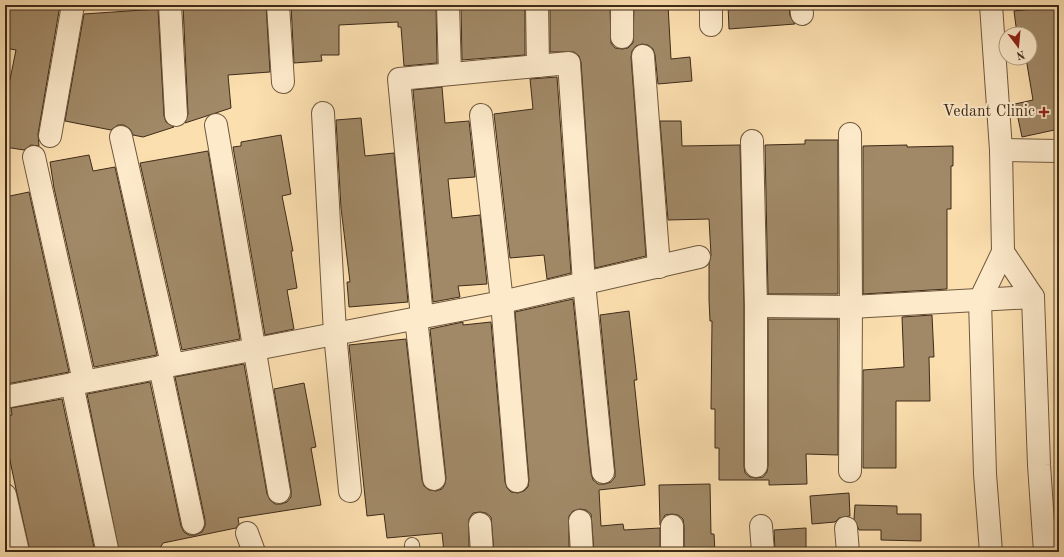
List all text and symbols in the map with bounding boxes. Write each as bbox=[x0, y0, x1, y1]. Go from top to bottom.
north arrow bbox=[998, 26, 1038, 66]
text: N bbox=[1014, 48, 1026, 61]
place label: Vedant Clinic bbox=[943, 104, 1035, 120]
marker: Vedant Clinic bbox=[1038, 106, 1050, 118]

